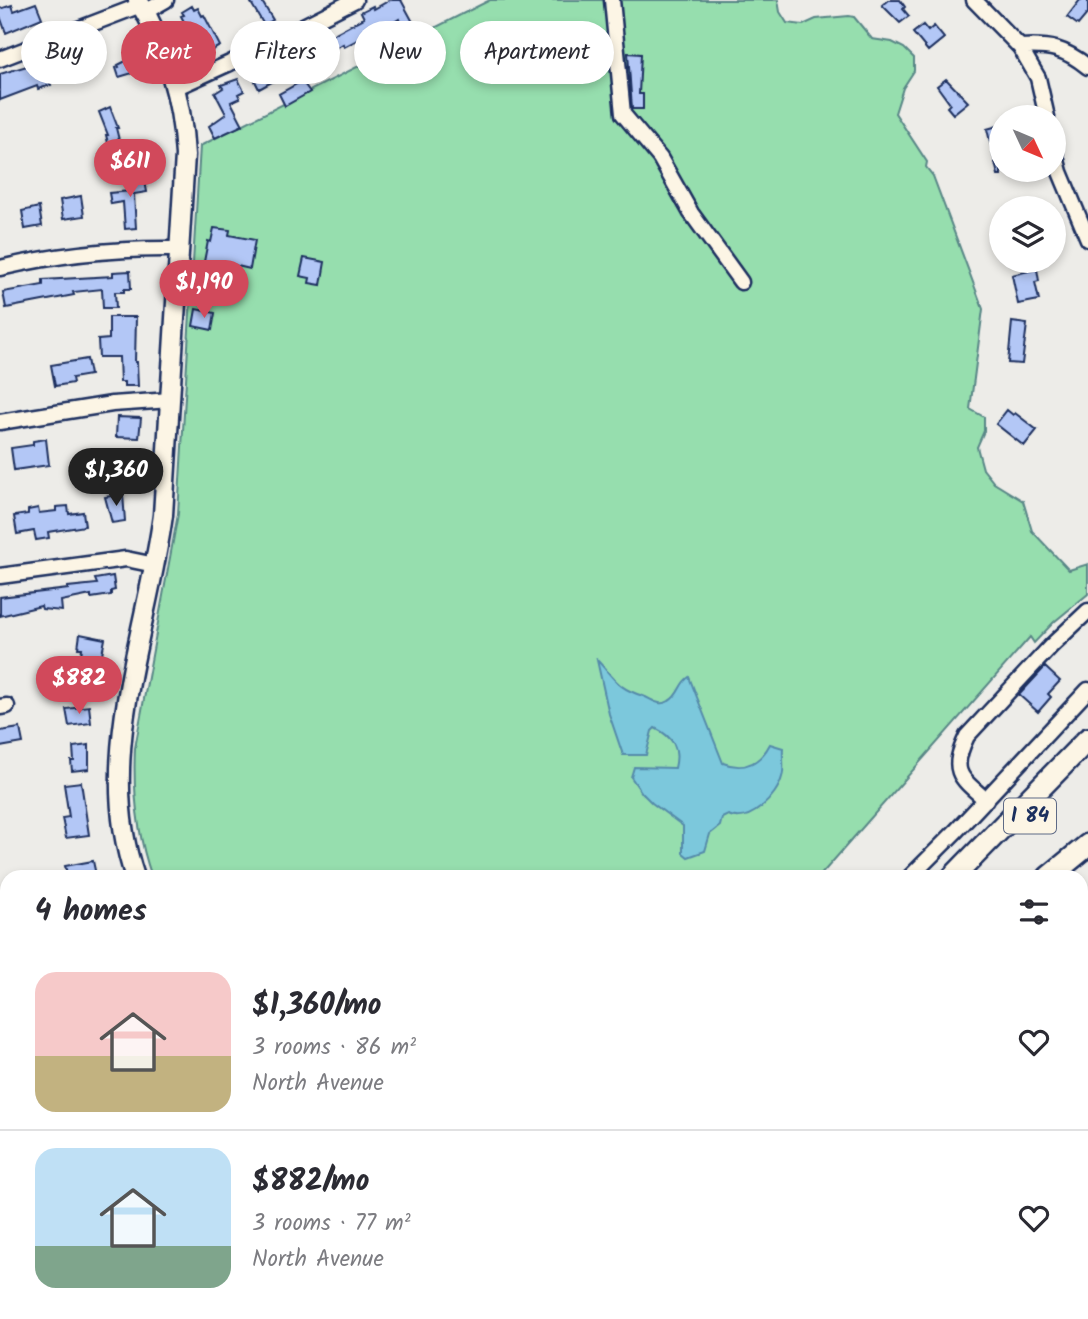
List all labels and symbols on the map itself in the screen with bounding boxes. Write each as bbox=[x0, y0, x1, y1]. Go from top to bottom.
north arrow bbox=[989, 105, 1066, 182]
pin: $611 bbox=[89, 140, 171, 199]
pin: $1,190 bbox=[147, 260, 261, 320]
pin: $1,360 bbox=[59, 448, 173, 508]
pin: $882 bbox=[38, 656, 120, 716]
road number: I 84 bbox=[1004, 798, 1056, 834]

